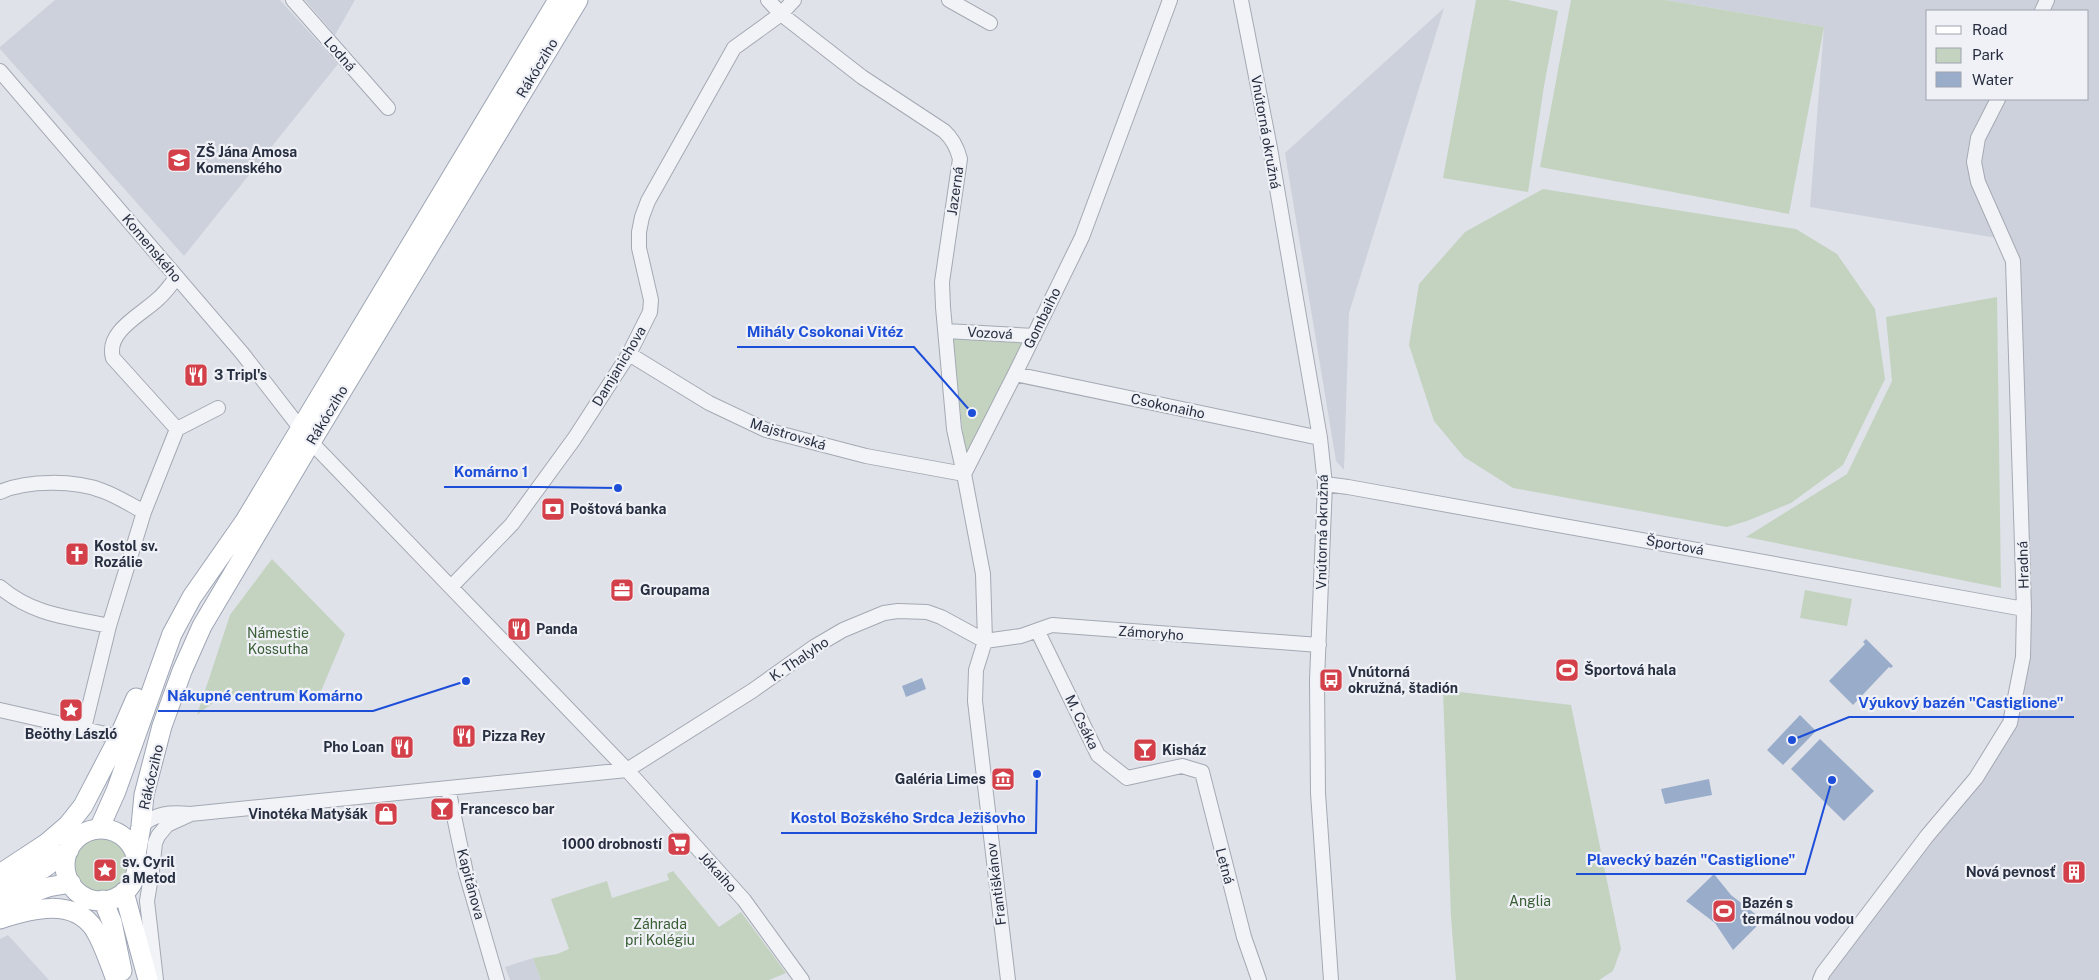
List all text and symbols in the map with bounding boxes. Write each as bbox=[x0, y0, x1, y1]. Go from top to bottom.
legend bbox=[1926, 10, 2089, 100]
text: Road bbox=[1972, 21, 2008, 38]
street label: Lodná bbox=[321, 34, 359, 74]
street label: Rákócziho bbox=[513, 35, 561, 101]
text: Park bbox=[1972, 46, 2004, 63]
text: Water bbox=[1972, 71, 2014, 88]
street label: Vnútorná okružná bbox=[1248, 74, 1284, 190]
place label: ZŠ Jána Amosa Komenského bbox=[196, 143, 297, 176]
school or university icon: ZŠ Jána Amosa Komenského bbox=[166, 147, 192, 173]
street label: Jazerná bbox=[944, 166, 966, 216]
street label: Komenského bbox=[119, 211, 185, 285]
street label: Gombaiho bbox=[1020, 285, 1064, 351]
callout: Mihály Csokonai Vitéz bbox=[737, 317, 914, 347]
street label: Damjanichova bbox=[589, 323, 649, 409]
text: Mihály Csokonai Vitéz bbox=[747, 323, 903, 340]
street label: Vozová bbox=[967, 324, 1013, 342]
restaurant icon: 3 Tripl's bbox=[183, 362, 209, 388]
place label: 3 Tripl's bbox=[214, 367, 267, 383]
street label: Rákócziho bbox=[303, 382, 351, 448]
street label: Csokonaiho bbox=[1129, 390, 1207, 422]
street label: Majstrovská bbox=[748, 415, 828, 453]
callout: Komárno 1 bbox=[444, 457, 538, 487]
text: Komárno 1 bbox=[454, 463, 528, 480]
street label: Vnútorná okružná bbox=[1313, 474, 1331, 590]
bank icon: Poštová banka bbox=[540, 496, 566, 522]
place label: Poštová banka bbox=[570, 501, 666, 517]
street label: Športová bbox=[1645, 531, 1705, 558]
place label: Kostol sv. Rozálie bbox=[94, 538, 158, 570]
church icon: Kostol sv. Rozálie bbox=[64, 541, 90, 567]
street label: Hradná bbox=[2014, 541, 2032, 589]
office icon: Groupama bbox=[609, 577, 635, 603]
place label: Groupama bbox=[640, 582, 710, 598]
restaurant icon: Panda bbox=[506, 616, 532, 642]
place label: Panda bbox=[536, 621, 578, 637]
street label: Zámoryho bbox=[1118, 623, 1185, 643]
park label: Námestie Kossutha bbox=[247, 625, 309, 657]
street label: K. Thalyho bbox=[767, 633, 832, 685]
sports icon: Športová hala bbox=[1554, 657, 1580, 683]
place label: Športová hala bbox=[1584, 661, 1676, 678]
place label: Vnútorná okružná, štadión bbox=[1348, 664, 1458, 696]
bus stop icon: Vnútorná okružná, štadión bbox=[1318, 667, 1344, 693]
callout: Nákupné centrum Komárno bbox=[158, 681, 373, 711]
text: Nákupné centrum Komárno bbox=[167, 687, 363, 704]
callout: Výukový bazén "Castiglione" bbox=[1849, 687, 2074, 717]
street label: M. Csáka bbox=[1062, 692, 1102, 752]
text: Výukový bazén "Castiglione" bbox=[1858, 694, 2064, 711]
place icon: Beöthy László bbox=[58, 697, 84, 723]
restaurant icon: Pizza Rey bbox=[451, 723, 477, 749]
place label: Beöthy László bbox=[25, 726, 117, 742]
place label: Pizza Rey bbox=[482, 728, 546, 744]
restaurant icon: Pho Loan bbox=[389, 734, 415, 760]
bar icon: Kisház bbox=[1132, 737, 1158, 763]
place label: Pho Loan bbox=[323, 739, 384, 755]
place label: Kisház bbox=[1162, 742, 1206, 758]
street label: Rákócziho bbox=[136, 743, 166, 811]
museum icon: Galéria Limes bbox=[990, 766, 1016, 792]
place label: Galéria Limes bbox=[895, 771, 986, 787]
bar icon: Francesco bar bbox=[429, 796, 455, 822]
shop icon: Vinotéka Matyšák bbox=[373, 801, 399, 827]
place label: Francesco bar bbox=[460, 801, 555, 817]
callout: Kostol Božského Srdca Ježišovho bbox=[781, 803, 1036, 833]
place label: Vinotéka Matyšák bbox=[248, 806, 368, 822]
text: Kostol Božského Srdca Ježišovho bbox=[790, 809, 1026, 826]
supermarket icon: 1000 drobností bbox=[666, 831, 692, 857]
place label: 1000 drobností bbox=[562, 836, 663, 852]
street label: Františkánov bbox=[983, 842, 1009, 926]
callout: Plavecký bazén "Castiglione" bbox=[1576, 844, 1805, 874]
street label: Letná bbox=[1213, 846, 1237, 886]
street label: Kapitánova bbox=[454, 847, 488, 921]
street label: Jókaiho bbox=[696, 849, 740, 895]
text: Plavecký bazén "Castiglione" bbox=[1587, 851, 1795, 868]
place label: sv. Cyril a Metod bbox=[122, 854, 176, 886]
place icon: sv. Cyril a Metod bbox=[92, 857, 118, 883]
building icon: Nová pevnosť bbox=[2061, 859, 2087, 885]
place label: Nová pevnosť bbox=[1966, 864, 2056, 880]
park label: Anglia bbox=[1509, 893, 1551, 909]
place label: Bazén s termálnou vodou bbox=[1742, 895, 1854, 927]
sports icon: Bazén s termálnou vodou bbox=[1711, 898, 1737, 924]
park label: Záhrada pri Kolégiu bbox=[625, 916, 695, 948]

